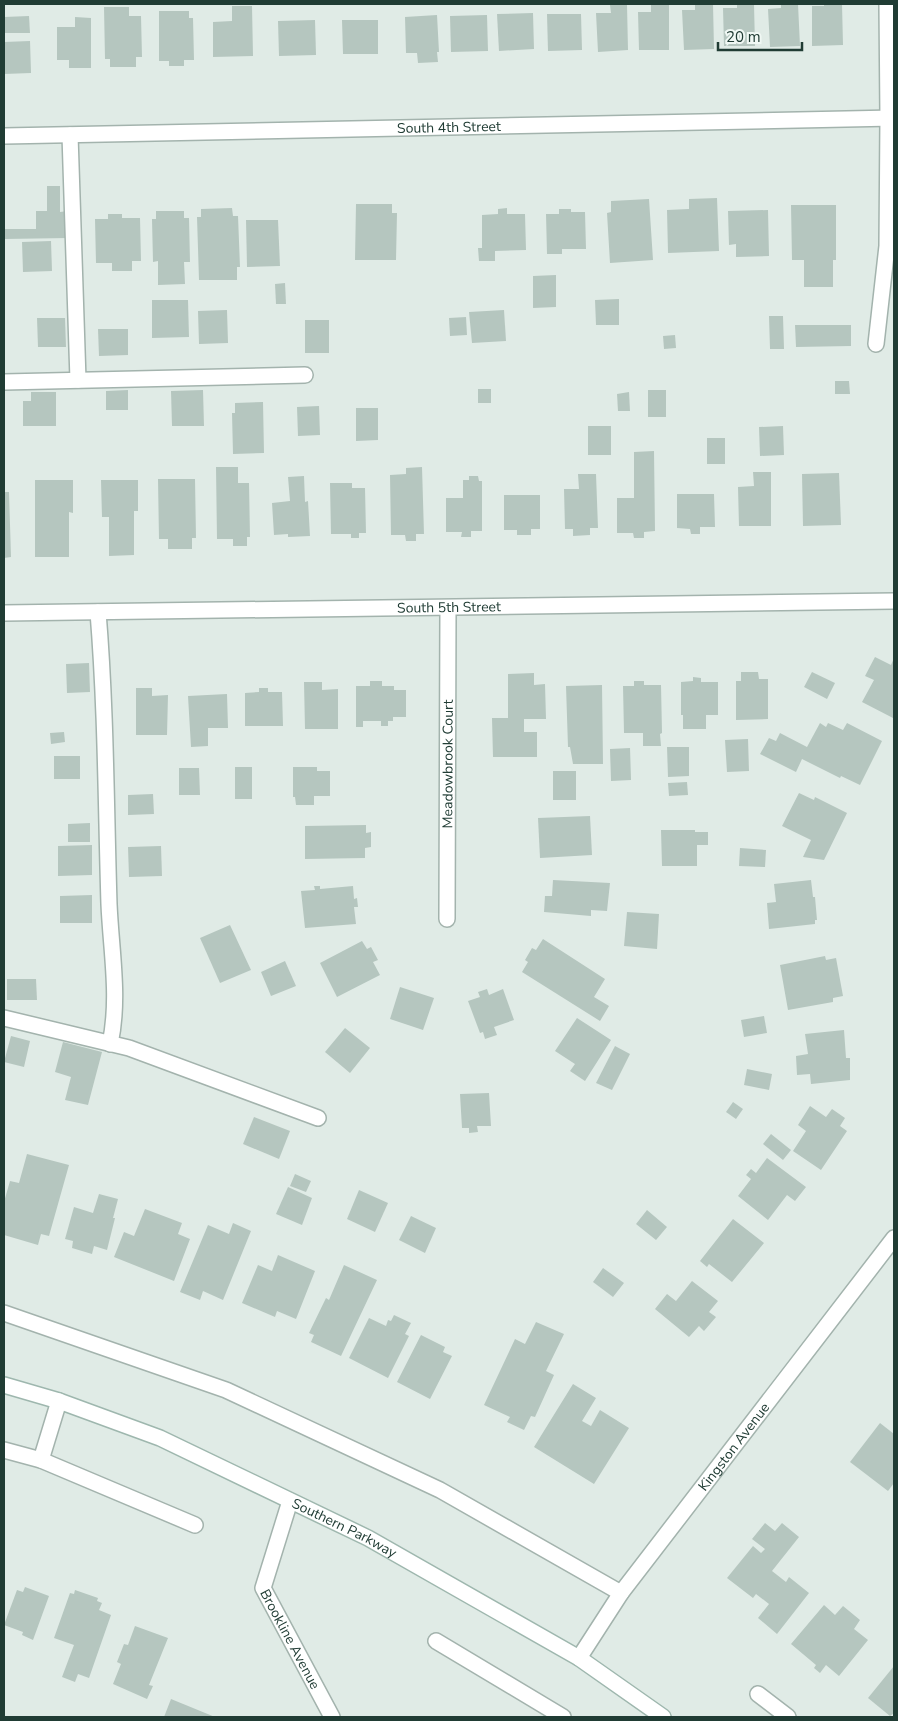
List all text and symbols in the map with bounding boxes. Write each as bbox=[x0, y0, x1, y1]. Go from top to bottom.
scale bar bbox=[718, 20, 802, 52]
text: 20 m bbox=[726, 27, 761, 47]
street label: South 4th Street bbox=[397, 116, 501, 138]
street label: South 5th Street bbox=[397, 597, 501, 617]
street label: Meadowbrook Court bbox=[438, 700, 457, 828]
street label: Kingston Avenue bbox=[693, 1399, 774, 1495]
street label: Southern Parkway bbox=[289, 1493, 401, 1562]
street label: Brookline Avenue bbox=[256, 1586, 325, 1693]

